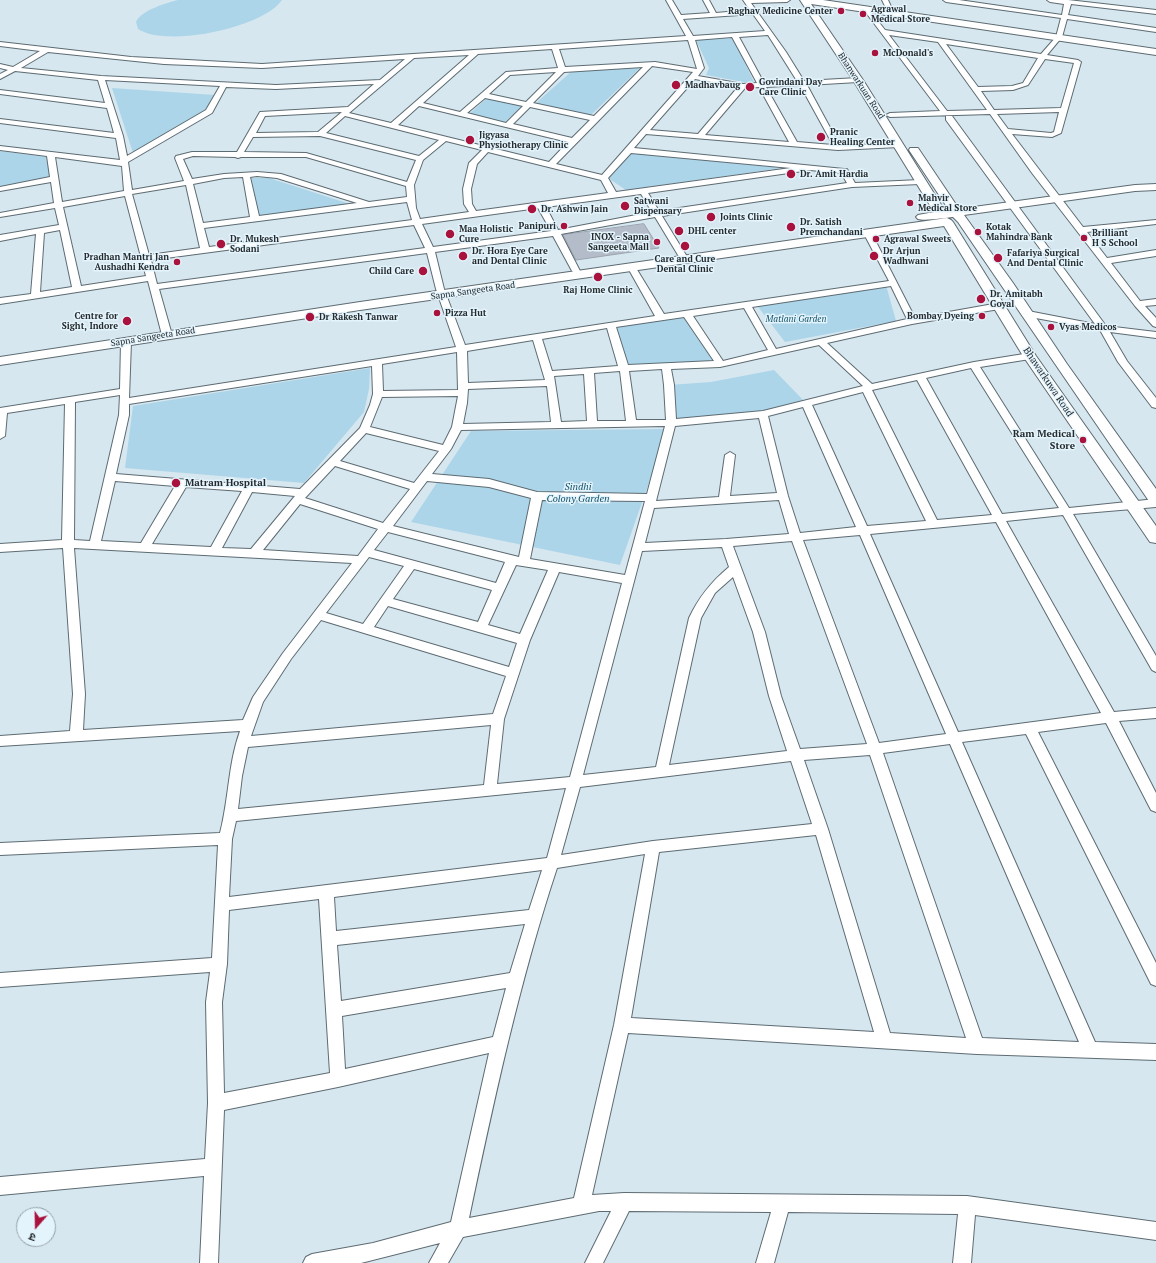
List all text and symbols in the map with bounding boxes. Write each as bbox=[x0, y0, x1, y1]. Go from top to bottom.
place label: Agrawal Medical Store bbox=[871, 4, 930, 25]
place label: Raghav Medicine Center bbox=[728, 6, 833, 16]
marker: Raghav Medicine Center bbox=[836, 6, 846, 16]
marker: Agrawal Medical Store bbox=[858, 9, 868, 19]
marker: McDonald's bbox=[870, 48, 880, 58]
place label: McDonald's bbox=[883, 48, 933, 58]
street label: Bhanwarkuan Road bbox=[835, 51, 887, 121]
place label: Govindani Day Care Clinic bbox=[759, 77, 822, 98]
marker: Madhavbaug bbox=[670, 79, 682, 91]
place label: Madhavbaug bbox=[685, 80, 740, 90]
marker: Govindani Day Care Clinic bbox=[744, 81, 756, 93]
place label: Pranic Healing Center bbox=[830, 127, 895, 148]
place label: Jigyasa Physiotherapy Clinic bbox=[479, 130, 568, 151]
marker: Pranic Healing Center bbox=[815, 131, 827, 143]
marker: Jigyasa Physiotherapy Clinic bbox=[464, 134, 476, 146]
marker: Dr. Amit Hardia bbox=[785, 168, 797, 180]
place label: Dr. Amit Hardia bbox=[800, 169, 868, 179]
place label: Mahvir Medical Store bbox=[918, 193, 977, 214]
place label: Satwani Dispensary bbox=[634, 196, 682, 217]
marker: Mahvir Medical Store bbox=[905, 198, 915, 208]
marker: Satwani Dispensary bbox=[619, 200, 631, 212]
marker: Dr. Ashwin Jain bbox=[526, 203, 538, 215]
place label: Dr. Ashwin Jain bbox=[541, 204, 608, 214]
marker: Joints Clinic bbox=[705, 211, 717, 223]
place label: Joints Clinic bbox=[720, 212, 772, 222]
place label: Dr. Satish Premchandani bbox=[800, 217, 863, 238]
place label: Panipuri bbox=[519, 221, 556, 231]
marker: Panipuri bbox=[559, 221, 569, 231]
marker: Dr. Satish Premchandani bbox=[785, 221, 797, 233]
place label: Kotak Mahindra Bank bbox=[986, 222, 1053, 243]
place label: Maa Holistic Cure bbox=[459, 224, 513, 245]
marker: DHL center bbox=[673, 225, 685, 237]
place label: DHL center bbox=[688, 226, 736, 236]
marker: Kotak Mahindra Bank bbox=[973, 227, 983, 237]
marker: Maa Holistic Cure bbox=[444, 228, 456, 240]
place label: Brilliant H S School bbox=[1092, 228, 1138, 249]
place label: INOX - Sapna Sangeeta Mall bbox=[588, 232, 649, 253]
marker: Brilliant H S School bbox=[1079, 233, 1089, 243]
place label: Dr. Mukesh Sodani bbox=[230, 234, 279, 255]
marker: Agrawal Sweets bbox=[871, 234, 881, 244]
place label: Agrawal Sweets bbox=[884, 234, 951, 244]
marker: INOX - Sapna Sangeeta Mall bbox=[652, 237, 662, 247]
marker: Dr. Mukesh Sodani bbox=[215, 238, 227, 250]
marker: Care and Cure Dental Clinic bbox=[679, 240, 691, 252]
place label: Dr. Hora Eye Care and Dental Clinic bbox=[472, 246, 548, 267]
place label: Dr Arjun Wadhwani bbox=[883, 246, 929, 267]
place label: Fafariya Surgical And Dental Clinic bbox=[1007, 248, 1083, 269]
marker: Dr. Hora Eye Care and Dental Clinic bbox=[457, 250, 469, 262]
marker: Dr Arjun Wadhwani bbox=[868, 250, 880, 262]
place label: Pradhan Mantri Jan Aushadhi Kendra bbox=[84, 252, 169, 273]
marker: Fafariya Surgical And Dental Clinic bbox=[992, 252, 1004, 264]
place label: Care and Cure Dental Clinic bbox=[655, 254, 715, 275]
marker: Pradhan Mantri Jan Aushadhi Kendra bbox=[172, 257, 182, 267]
marker: Child Care bbox=[417, 265, 429, 277]
place label: Child Care bbox=[369, 266, 414, 276]
marker: Raj Home Clinic bbox=[592, 271, 604, 283]
street label: Sapna Sangeeta Road bbox=[430, 280, 516, 302]
place label: Raj Home Clinic bbox=[563, 285, 633, 295]
place label: Dr. Amitabh Goyal bbox=[990, 289, 1043, 310]
marker: Dr. Amitabh Goyal bbox=[975, 293, 987, 305]
marker: Pizza Hut bbox=[432, 308, 442, 318]
place label: Pizza Hut bbox=[445, 308, 486, 318]
place label: Centre for Sight, Indore bbox=[62, 311, 118, 332]
marker: Dr Rakesh Tanwar bbox=[304, 311, 316, 323]
place label: Bombay Dyeing bbox=[907, 311, 974, 321]
marker: Bombay Dyeing bbox=[977, 311, 987, 321]
place label: Dr Rakesh Tanwar bbox=[319, 312, 398, 322]
park label: Matlani Garden bbox=[766, 314, 826, 324]
marker: Centre for Sight, Indore bbox=[121, 315, 133, 327]
marker: Vyas Medicos bbox=[1046, 322, 1056, 332]
place label: Vyas Medicos bbox=[1059, 322, 1117, 332]
street label: Sapna Sangeeta Road bbox=[110, 325, 196, 349]
street label: Bhawarkuwa Road bbox=[1020, 345, 1076, 419]
place label: Ram Medical Store bbox=[1013, 428, 1075, 452]
marker: Ram Medical Store bbox=[1078, 435, 1088, 445]
marker: Matram Hospital bbox=[170, 477, 182, 489]
place label: Matram Hospital bbox=[185, 477, 266, 489]
park label: Sindhi Colony Garden bbox=[546, 481, 610, 504]
north arrow bbox=[16, 1207, 56, 1247]
text: उ bbox=[27, 1230, 38, 1245]

